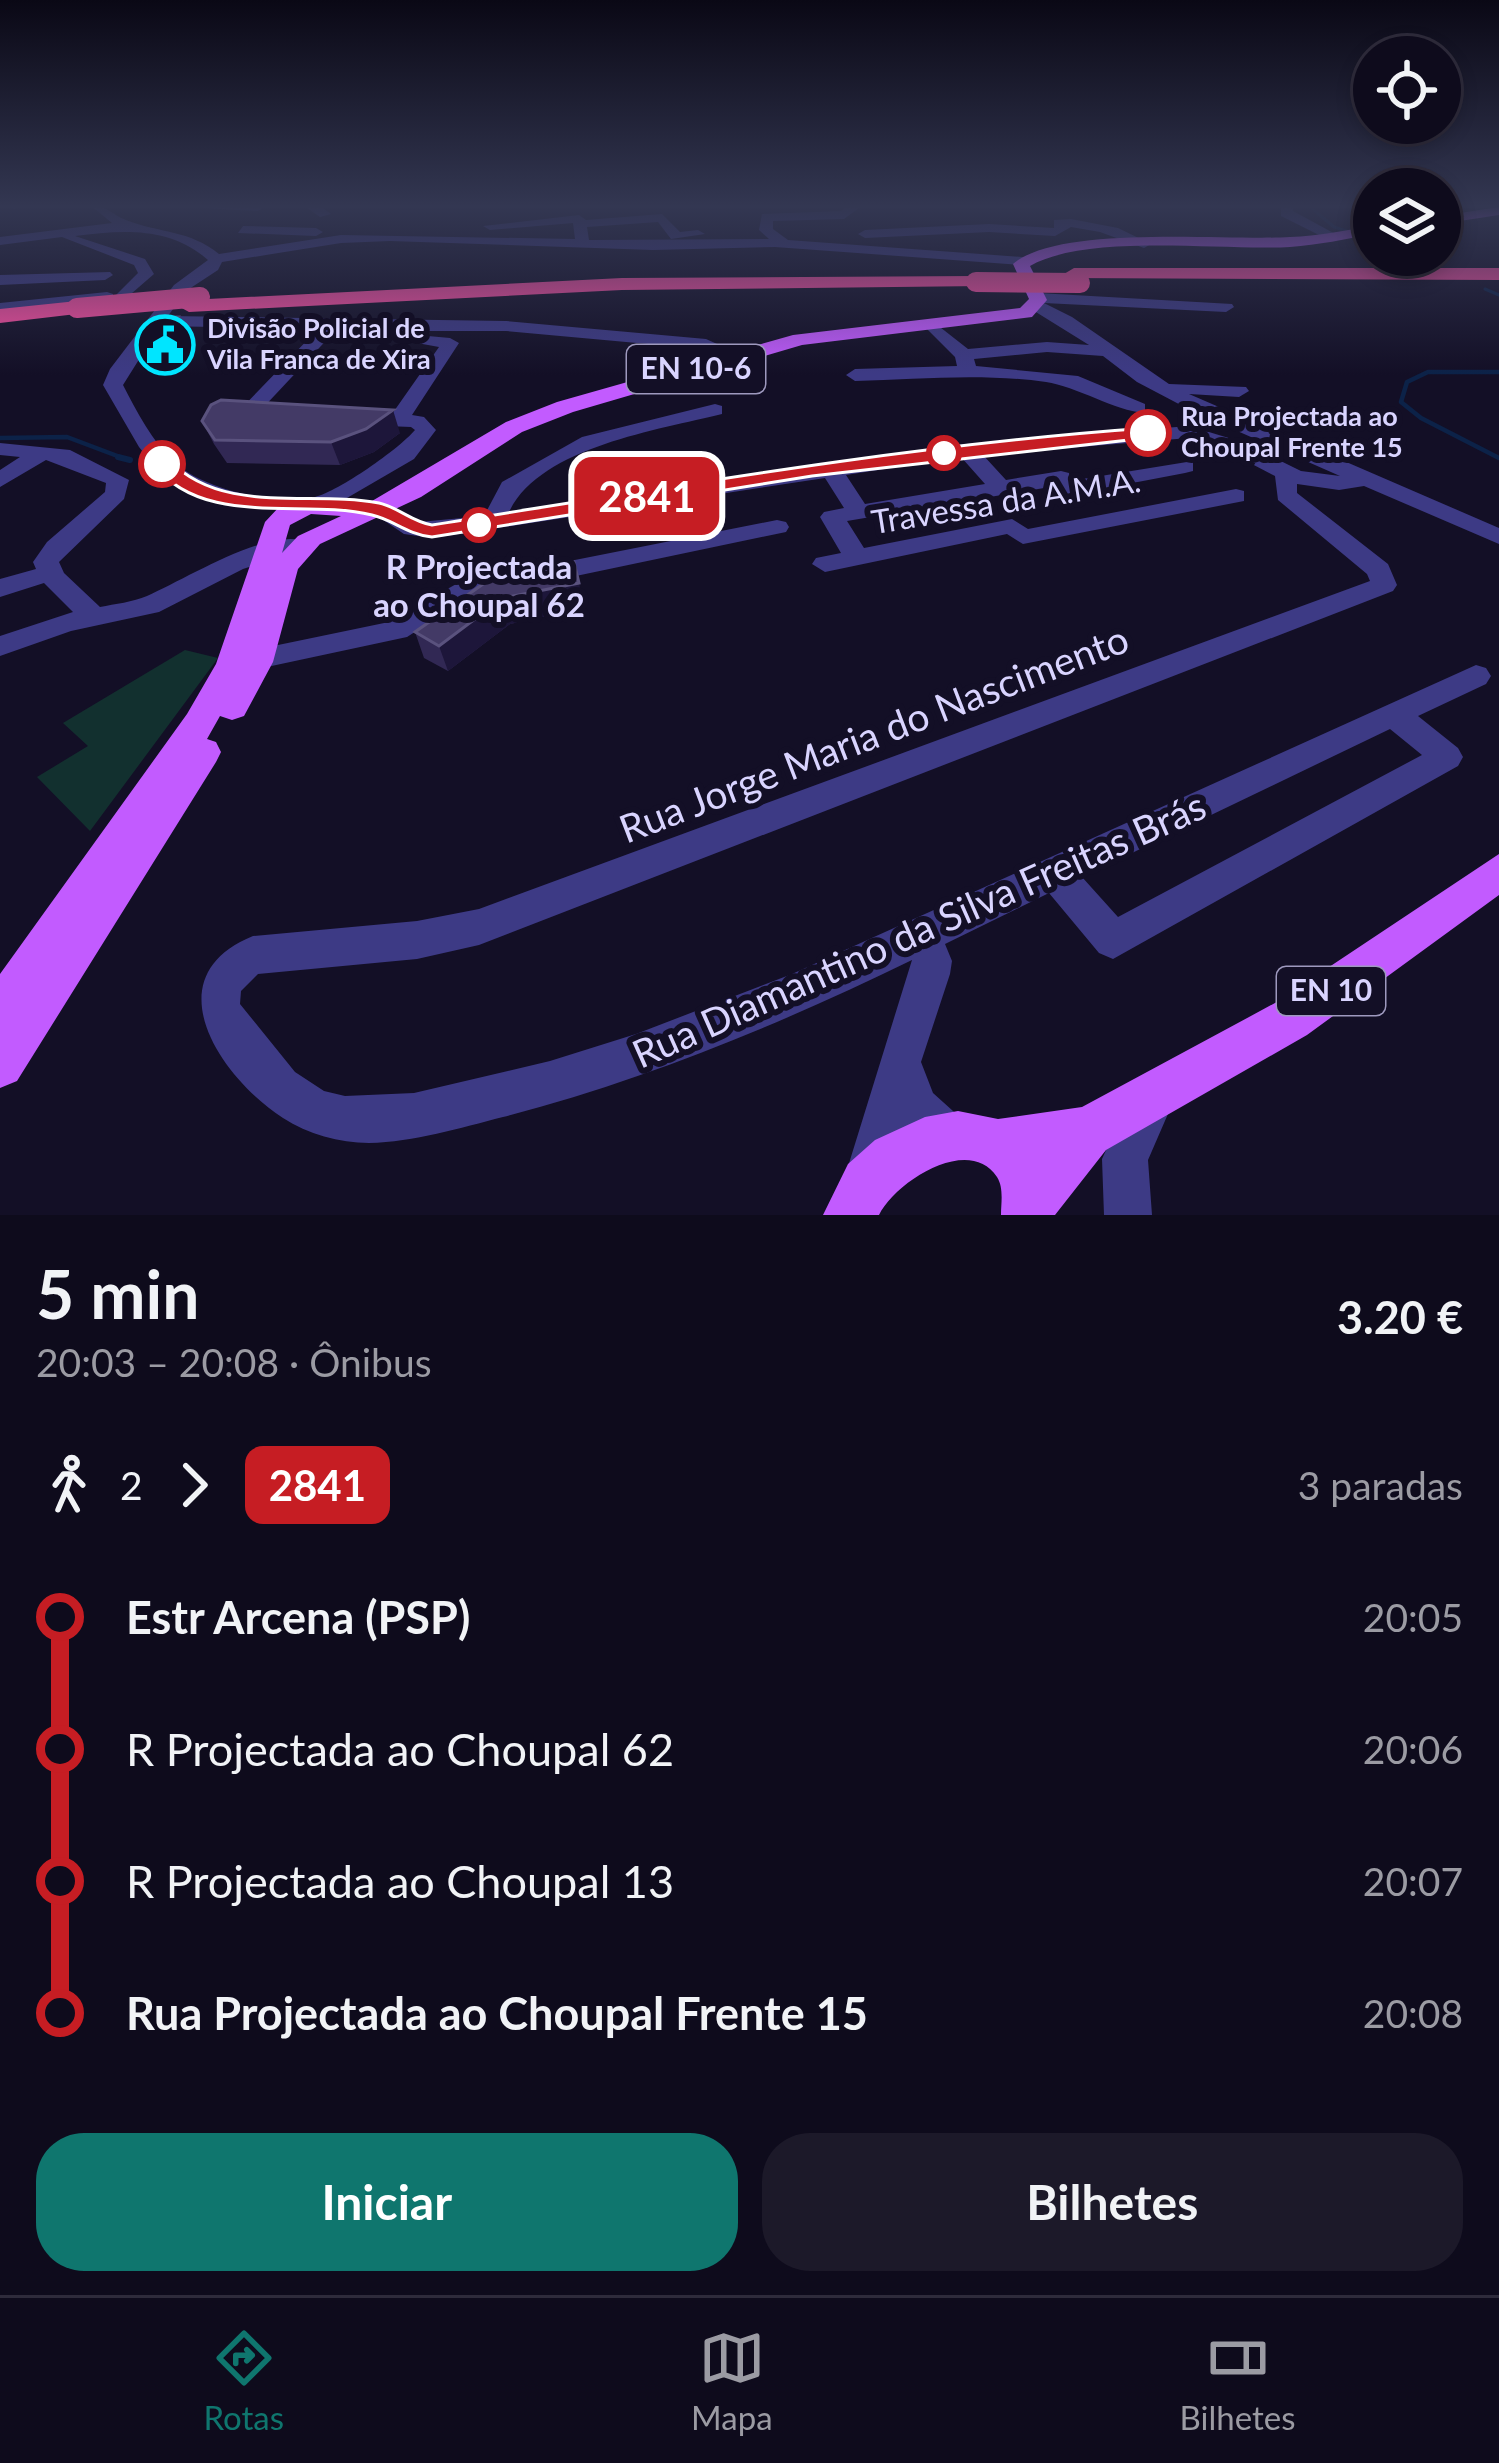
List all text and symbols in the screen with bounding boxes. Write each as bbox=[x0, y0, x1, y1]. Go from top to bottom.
map controls bbox=[1353, 36, 1461, 276]
button: locate bbox=[1353, 36, 1461, 144]
button: layers bbox=[1353, 168, 1461, 276]
place label: Divisão Policial de Vila Franca de Xira bbox=[206, 311, 431, 375]
public building icon: Divisão Policial de Vila Franca de Xira bbox=[134, 314, 196, 376]
road number: EN 10-6 bbox=[627, 345, 765, 393]
place label: Rua Projectada ao Choupal Frente 15 bbox=[1181, 399, 1403, 463]
marker: Rua Projectada ao Choupal Frente 15 bbox=[1126, 411, 1170, 455]
unlabelled marker bbox=[928, 437, 960, 469]
unlabelled marker bbox=[140, 442, 184, 486]
line badge: 2841 bbox=[563, 457, 731, 535]
street label: Travessa da A.M.A. bbox=[868, 459, 1143, 541]
text: 2841 bbox=[598, 471, 696, 521]
marker: R Projectada ao Choupal 62 bbox=[463, 509, 495, 541]
place label: R Projectada ao Choupal 62 bbox=[373, 546, 585, 624]
street label: Rua Jorge Maria do Nascimento bbox=[613, 615, 1135, 852]
street label: Rua Diamantino da Silva Freitas Brás bbox=[625, 782, 1212, 1077]
road number: EN 10 bbox=[1277, 967, 1385, 1015]
text: 5 min bbox=[36, 1254, 200, 1333]
text: 3.20 € bbox=[1337, 1290, 1463, 1344]
text: 20:03 – 20:08 · Ônibus bbox=[36, 1339, 432, 1385]
icon: walk bbox=[36, 1452, 102, 1518]
icon: forward bbox=[161, 1452, 227, 1518]
text: 2841 bbox=[269, 1460, 366, 1510]
text: 2 bbox=[120, 1462, 143, 1508]
text: 3 paradas bbox=[1298, 1462, 1463, 1508]
text: Estr Arcena (PSP) bbox=[126, 1590, 470, 1644]
text: 20:05 bbox=[1363, 1594, 1463, 1640]
text: R Projectada ao Choupal 62 bbox=[126, 1722, 674, 1776]
text: 20:06 bbox=[1363, 1726, 1463, 1772]
text: R Projectada ao Choupal 13 bbox=[126, 1854, 674, 1908]
text: 20:07 bbox=[1363, 1858, 1463, 1904]
text: Rua Projectada ao Choupal Frente 15 bbox=[126, 1986, 868, 2040]
text: 20:08 bbox=[1363, 1990, 1463, 2036]
button: Iniciar bbox=[36, 2133, 738, 2271]
button: Bilhetes bbox=[762, 2133, 1463, 2271]
tab: Rotas bbox=[204, 2325, 284, 2437]
tab: Mapa bbox=[691, 2325, 773, 2437]
tab: Bilhetes bbox=[1180, 2325, 1295, 2437]

